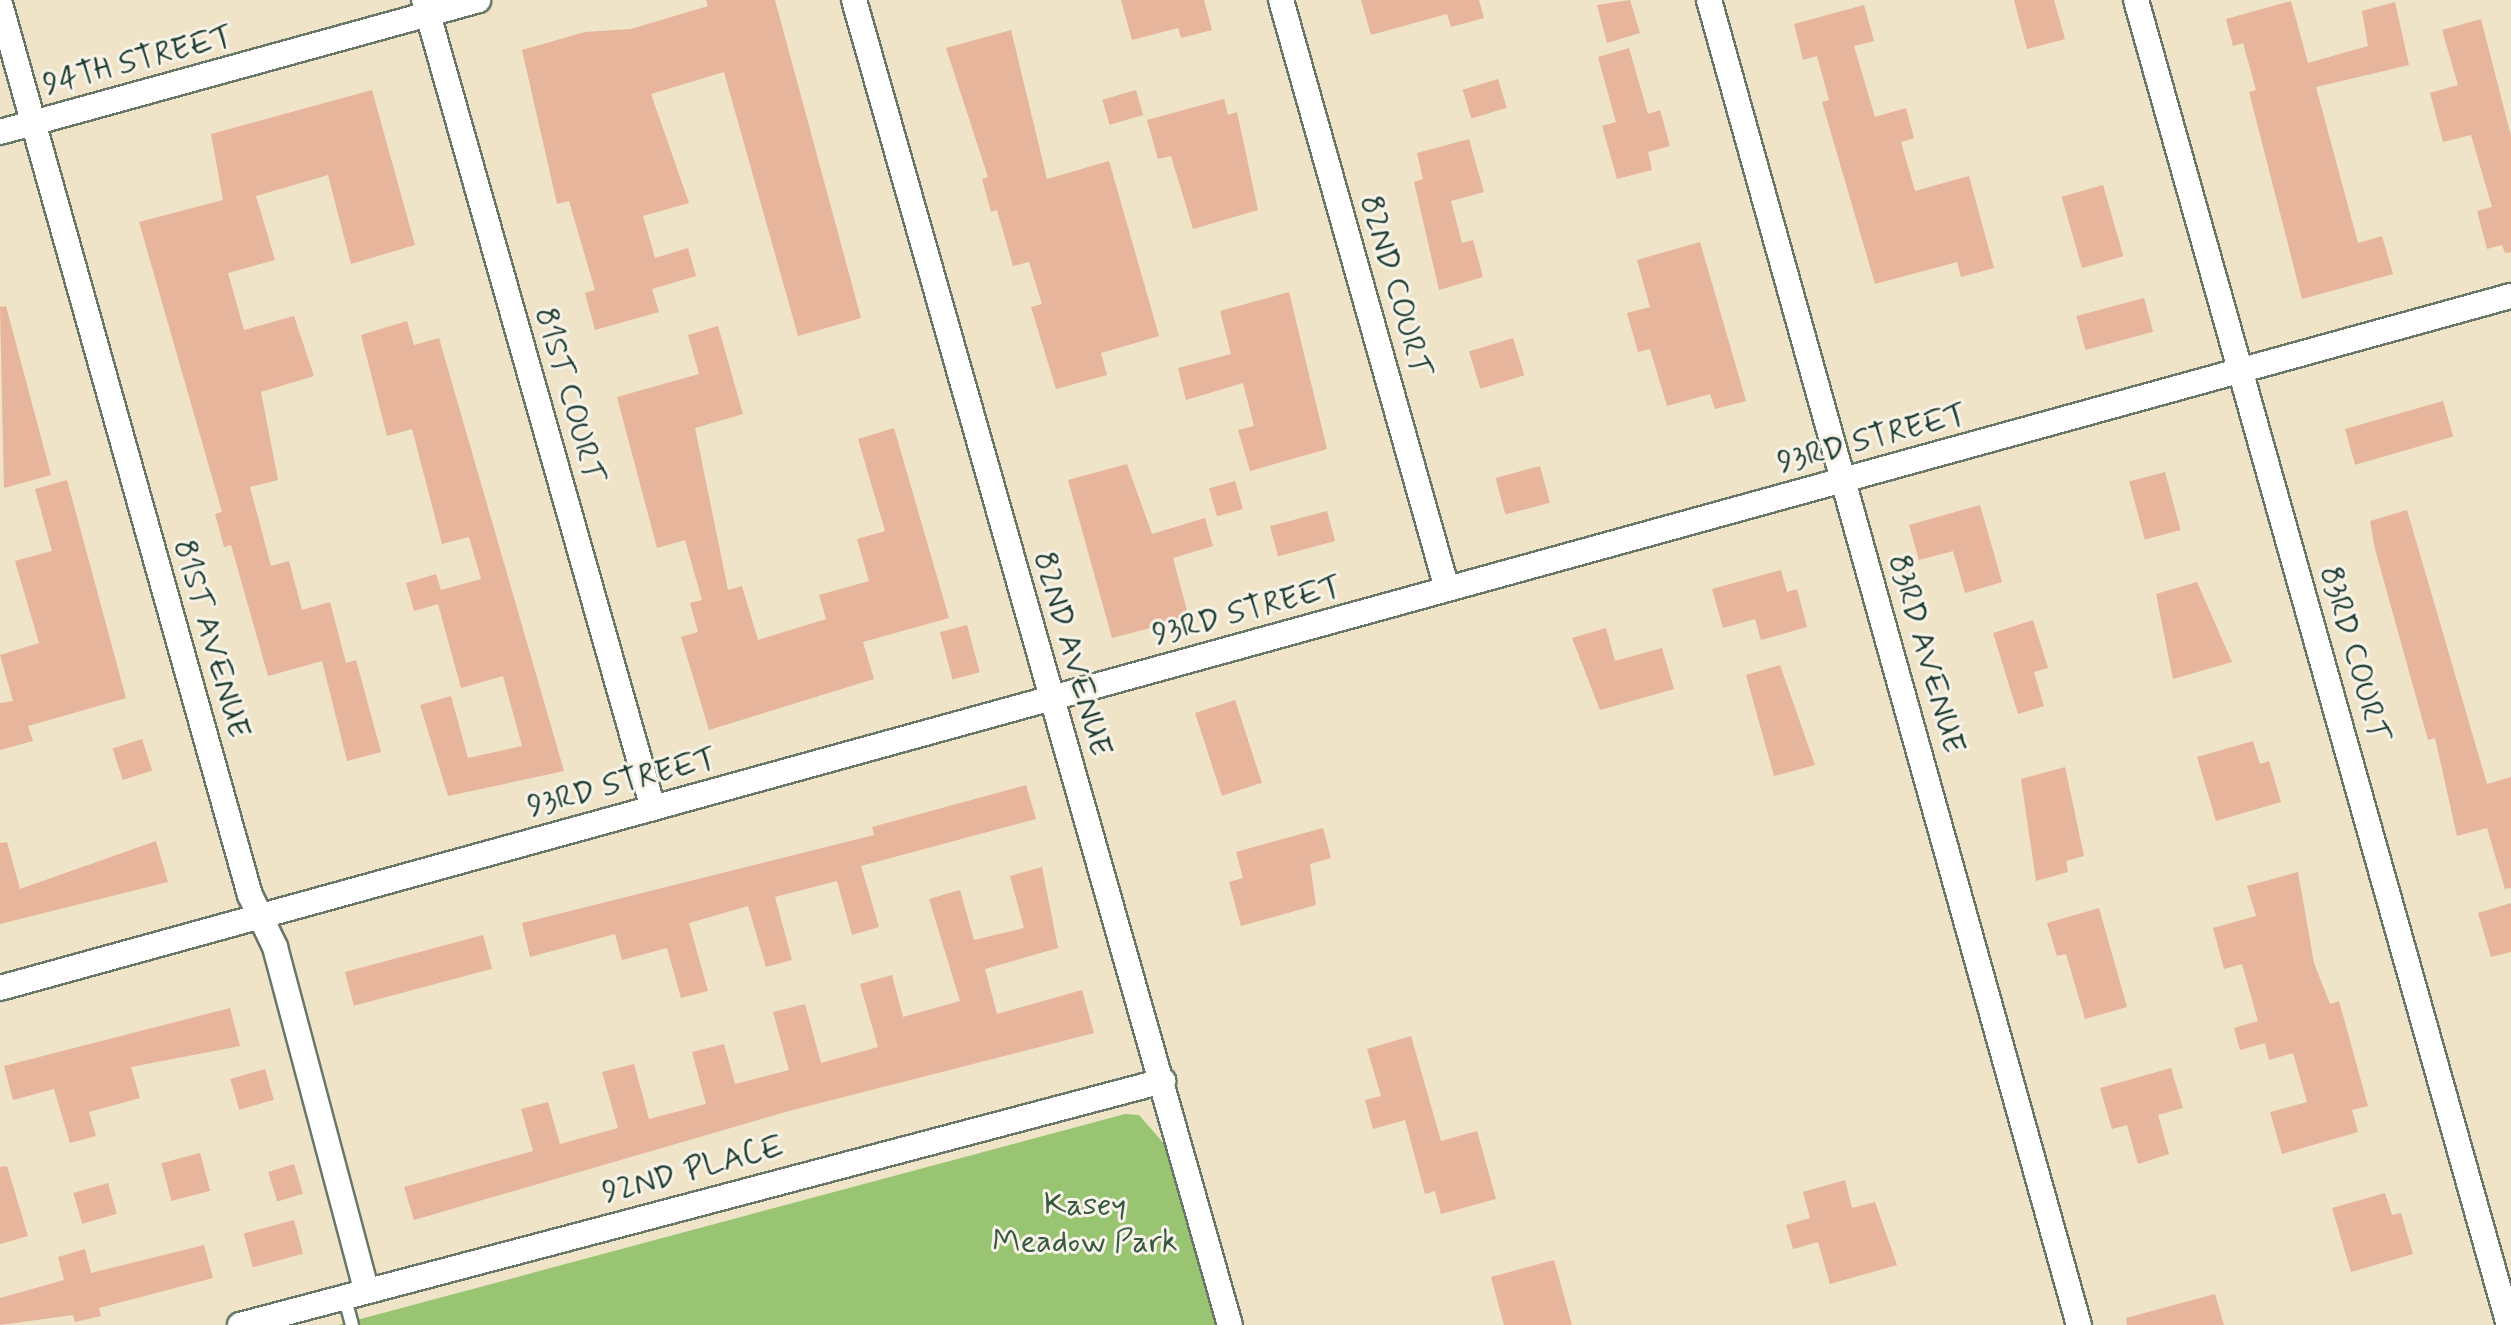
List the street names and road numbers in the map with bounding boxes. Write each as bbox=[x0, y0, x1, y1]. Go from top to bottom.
street label: 94TH STREET bbox=[37, 17, 239, 105]
street label: 82ND COURT bbox=[1351, 190, 1439, 382]
street label: 81ST COURT bbox=[526, 303, 612, 487]
street label: 93RD STREET bbox=[1771, 395, 1973, 483]
street label: 81ST AVENUE bbox=[164, 536, 258, 742]
street label: 82ND AVENUE bbox=[1025, 548, 1119, 760]
street label: 83RD AVENUE bbox=[1879, 551, 1973, 757]
street label: 83RD COURT bbox=[2310, 561, 2398, 747]
street label: 93RD STREET bbox=[1146, 567, 1348, 655]
street label: 93RD STREET bbox=[521, 739, 723, 827]
street label: 92ND PLACE bbox=[599, 1128, 787, 1212]

